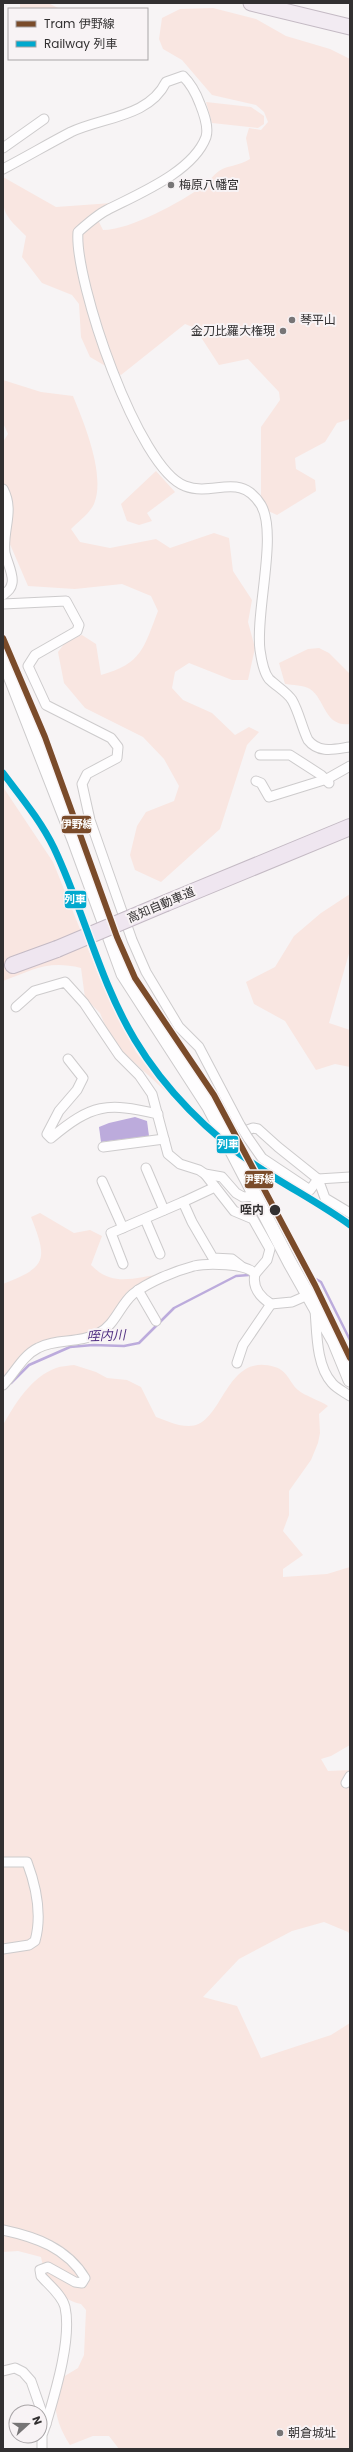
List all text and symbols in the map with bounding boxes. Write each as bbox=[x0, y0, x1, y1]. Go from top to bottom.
legend bbox=[8, 8, 148, 60]
text: Tram 伊野線 bbox=[44, 15, 115, 32]
text: Railway 列車 bbox=[44, 35, 117, 52]
place label: 梅原八幡宮 bbox=[179, 176, 239, 193]
marker: 梅原八幡宮 bbox=[166, 180, 176, 190]
place label: 琴平山 bbox=[300, 311, 336, 328]
marker: 琴平山 bbox=[287, 315, 297, 325]
place label: 金刀比羅大権現 bbox=[191, 322, 275, 339]
marker: 金刀比羅大権現 bbox=[278, 326, 288, 336]
line badge: 伊野線 bbox=[61, 815, 92, 834]
text: 伊野線 bbox=[61, 816, 94, 832]
street label: 高知自動車道 bbox=[124, 883, 197, 926]
line badge: 列車 bbox=[64, 890, 87, 909]
text: 列車 bbox=[64, 891, 86, 907]
line badge: 列車 bbox=[216, 1135, 239, 1154]
text: 列車 bbox=[217, 1136, 239, 1152]
line badge: 伊野線 bbox=[244, 1170, 274, 1189]
text: 伊野線 bbox=[243, 1171, 276, 1187]
place label: 咥内 bbox=[240, 1201, 264, 1218]
marker: 咥内 bbox=[268, 1203, 282, 1217]
water label: 咥内川 bbox=[86, 1325, 128, 1346]
north arrow bbox=[8, 2404, 48, 2444]
text: N bbox=[28, 2414, 46, 2427]
place label: 朝倉城址 bbox=[288, 2424, 336, 2441]
marker: 朝倉城址 bbox=[275, 2428, 285, 2438]

